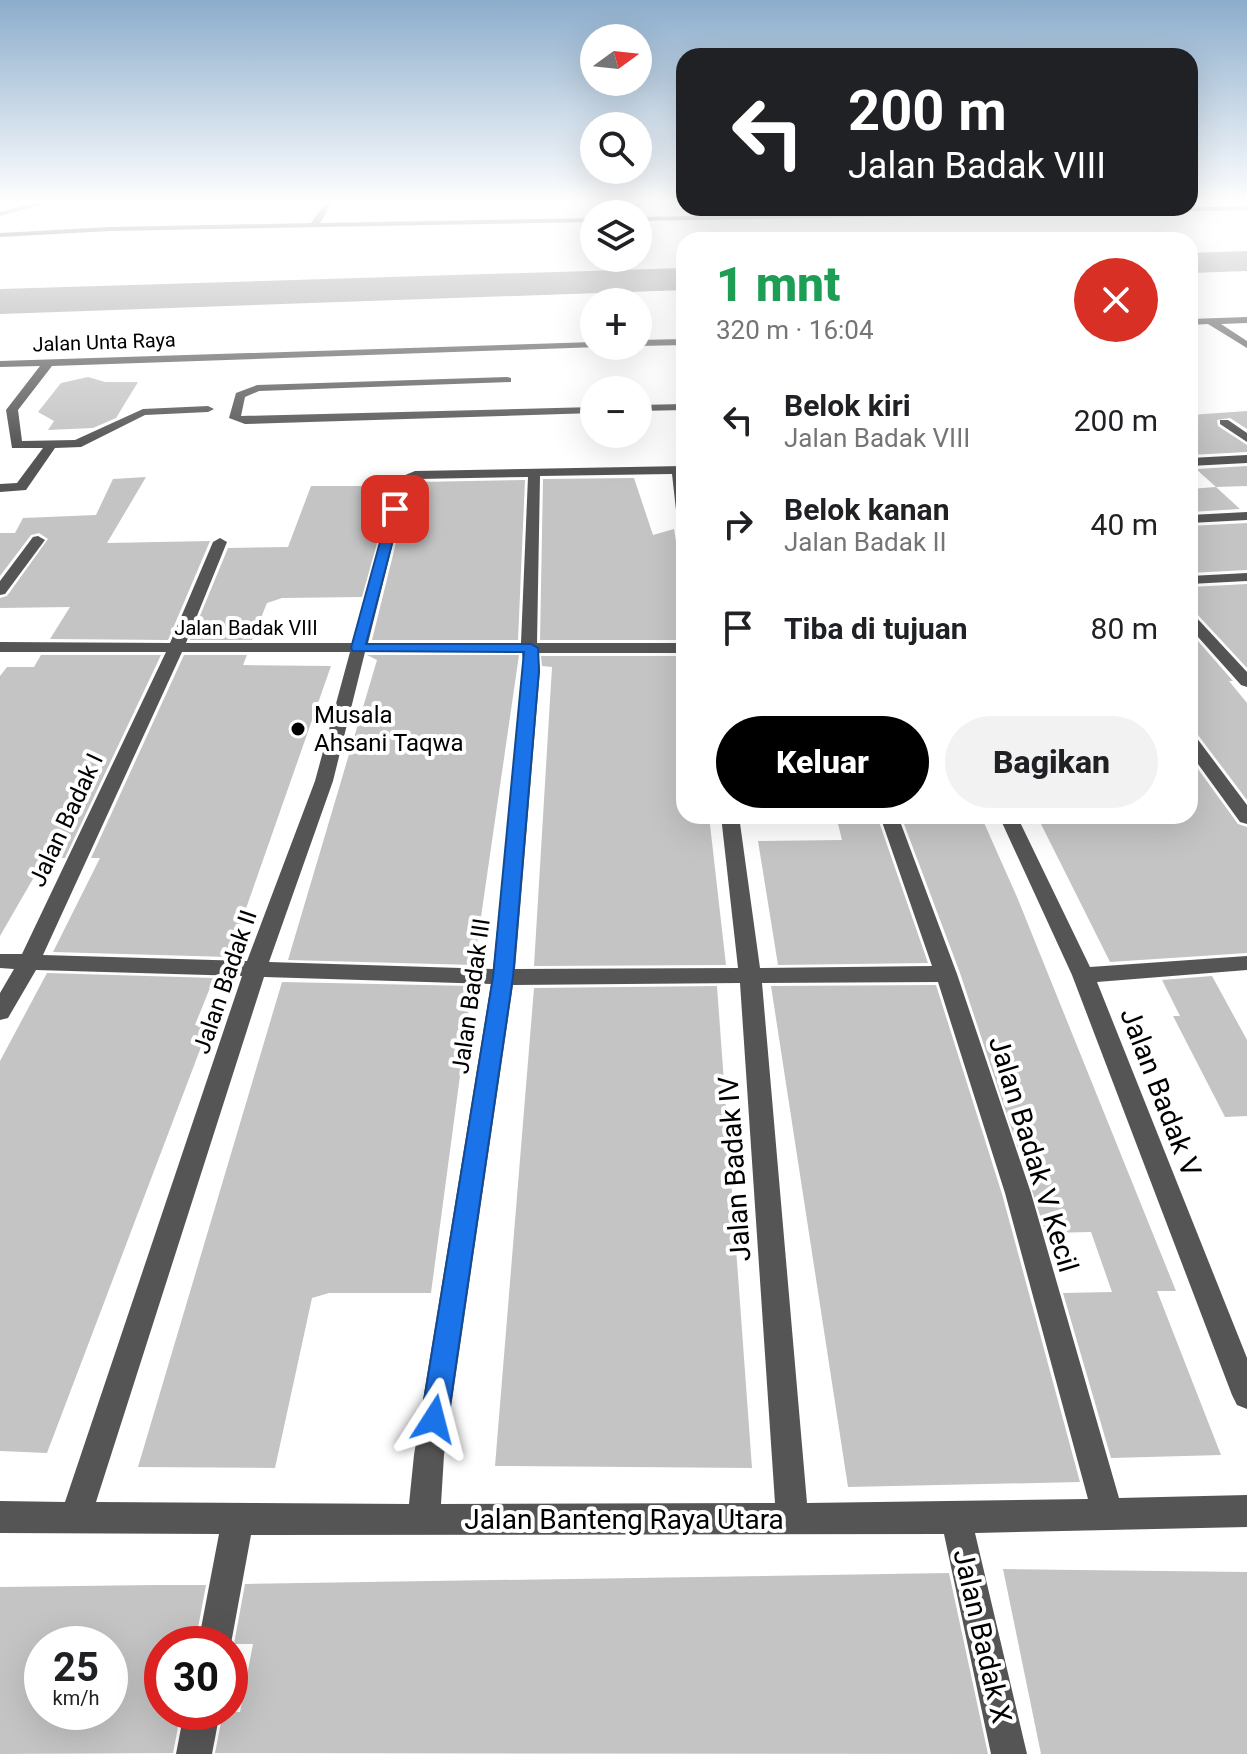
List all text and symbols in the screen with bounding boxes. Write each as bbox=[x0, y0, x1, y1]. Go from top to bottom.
north arrow bbox=[580, 24, 652, 96]
map controls bbox=[580, 24, 652, 448]
text: 200 m bbox=[848, 78, 1007, 144]
icon: left bbox=[716, 80, 820, 184]
button: search bbox=[580, 112, 652, 184]
text: Jalan Badak VIII bbox=[848, 145, 1106, 187]
button: layers bbox=[580, 200, 652, 272]
text: 1 mnt bbox=[716, 256, 840, 313]
button: close bbox=[1074, 258, 1158, 342]
button: + bbox=[580, 288, 652, 360]
text: 320 m · 16:04 bbox=[716, 315, 874, 345]
street label: Jalan Unta Raya bbox=[32, 328, 176, 356]
button: − bbox=[580, 376, 652, 448]
text: Belok kiri bbox=[784, 388, 911, 423]
icon: left bbox=[716, 398, 760, 442]
text: 200 m bbox=[1074, 403, 1158, 438]
text: Jalan Badak VIII bbox=[784, 423, 970, 453]
pin bbox=[361, 475, 429, 543]
icon: arrive bbox=[373, 487, 417, 531]
text: Belok kanan bbox=[784, 492, 949, 527]
icon: right bbox=[716, 502, 760, 546]
text: 40 m bbox=[1091, 507, 1158, 542]
text: Jalan Badak II bbox=[784, 527, 947, 557]
icon: arrive bbox=[716, 606, 760, 650]
text: Tiba di tujuan bbox=[784, 611, 968, 646]
text: 80 m bbox=[1091, 611, 1158, 646]
street label: Jalan Badak VIII bbox=[174, 616, 318, 640]
place label: Musala Ahsani Taqwa bbox=[314, 701, 464, 757]
button: Keluar bbox=[716, 716, 929, 808]
button: Bagikan bbox=[945, 716, 1158, 808]
marker: Musala Ahsani Taqwa bbox=[289, 720, 307, 738]
street label: Jalan Badak I bbox=[23, 749, 109, 891]
street label: Jalan Badak II bbox=[187, 906, 263, 1058]
street label: Jalan Badak III bbox=[446, 916, 496, 1076]
street label: Jalan Badak V bbox=[1113, 1003, 1208, 1181]
street label: Jalan Badak V Kecil bbox=[982, 1032, 1085, 1276]
street label: Jalan Badak IV bbox=[712, 1075, 757, 1263]
position arrow bbox=[392, 1377, 476, 1461]
street label: Jalan Banteng Raya Utara bbox=[464, 1503, 784, 1536]
street label: Jalan Badak X bbox=[946, 1546, 1019, 1726]
speed limit sign: 30 bbox=[144, 1626, 248, 1730]
text: 25 bbox=[53, 1644, 99, 1691]
text: km/h bbox=[53, 1686, 99, 1710]

